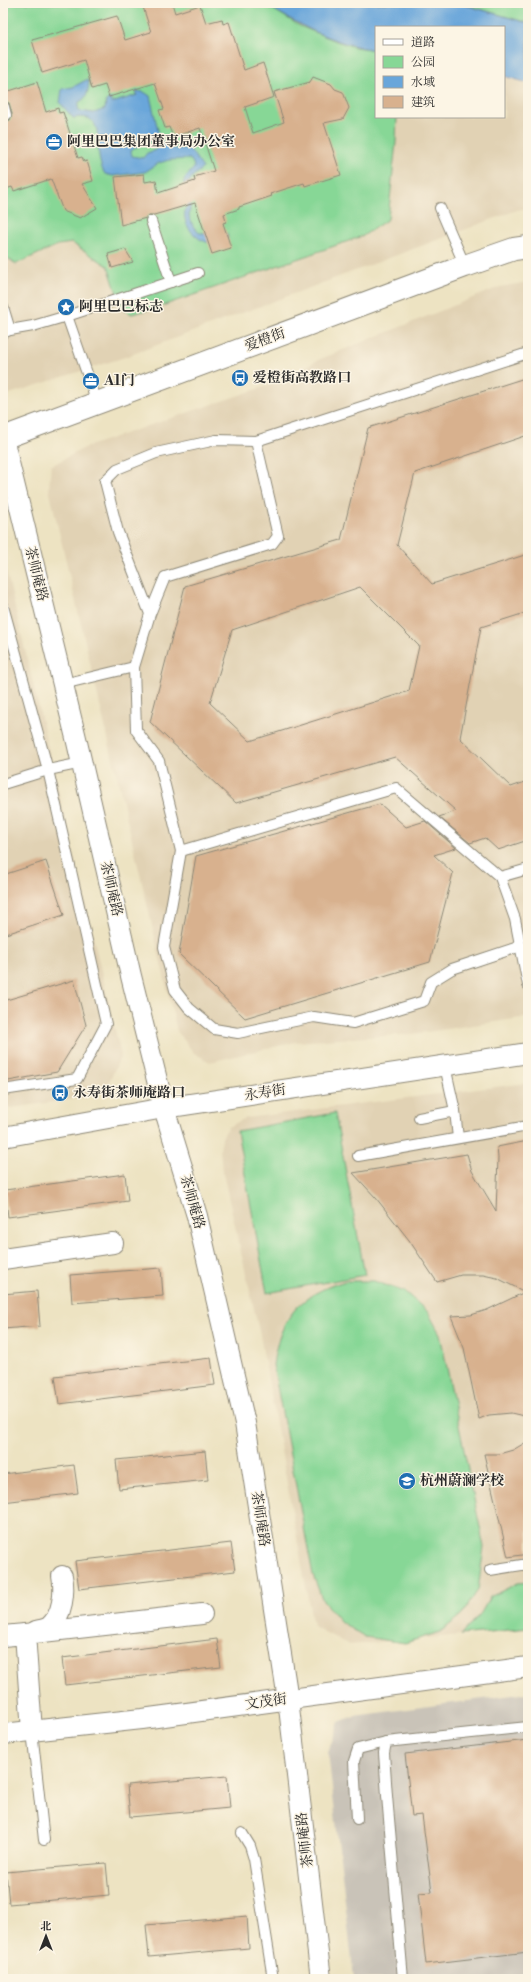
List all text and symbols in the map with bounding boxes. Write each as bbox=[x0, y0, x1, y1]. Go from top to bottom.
legend bbox=[375, 26, 505, 118]
text: 道路 bbox=[411, 35, 435, 50]
text: 公园 bbox=[411, 55, 435, 70]
text: 水域 bbox=[411, 75, 435, 90]
text: 建筑 bbox=[411, 95, 435, 110]
office icon: 阿里巴巴集团董事局办公室 bbox=[44, 132, 64, 152]
place label: 阿里巴巴集团董事局办公室 bbox=[67, 133, 235, 151]
place icon: 阿里巴巴标志 bbox=[56, 297, 76, 317]
place label: 阿里巴巴标志 bbox=[79, 298, 163, 316]
street label: 爱橙街 bbox=[242, 324, 288, 356]
bus stop icon: 爱橙街高教路口 bbox=[230, 368, 250, 388]
place label: 爱橙街高教路口 bbox=[253, 369, 351, 387]
office icon: A1门 bbox=[81, 371, 101, 391]
place label: A1门 bbox=[103, 372, 135, 390]
street label: 茶师庵路 bbox=[20, 545, 52, 603]
street label: 茶师庵路 bbox=[96, 860, 126, 918]
street label: 永寿街 bbox=[243, 1081, 287, 1105]
bus stop icon: 永寿街茶师庵路口 bbox=[50, 1083, 70, 1103]
place label: 永寿街茶师庵路口 bbox=[73, 1084, 185, 1102]
street label: 茶师庵路 bbox=[176, 1173, 208, 1231]
school or university icon: 杭州蔚澜学校 bbox=[397, 1471, 417, 1491]
place label: 杭州蔚澜学校 bbox=[420, 1472, 504, 1490]
street label: 茶师庵路 bbox=[247, 1490, 273, 1548]
street label: 文茂街 bbox=[244, 1690, 288, 1714]
street label: 茶师庵路 bbox=[293, 1811, 317, 1869]
north arrow bbox=[26, 1916, 66, 1956]
text: 北 bbox=[41, 1920, 52, 1934]

